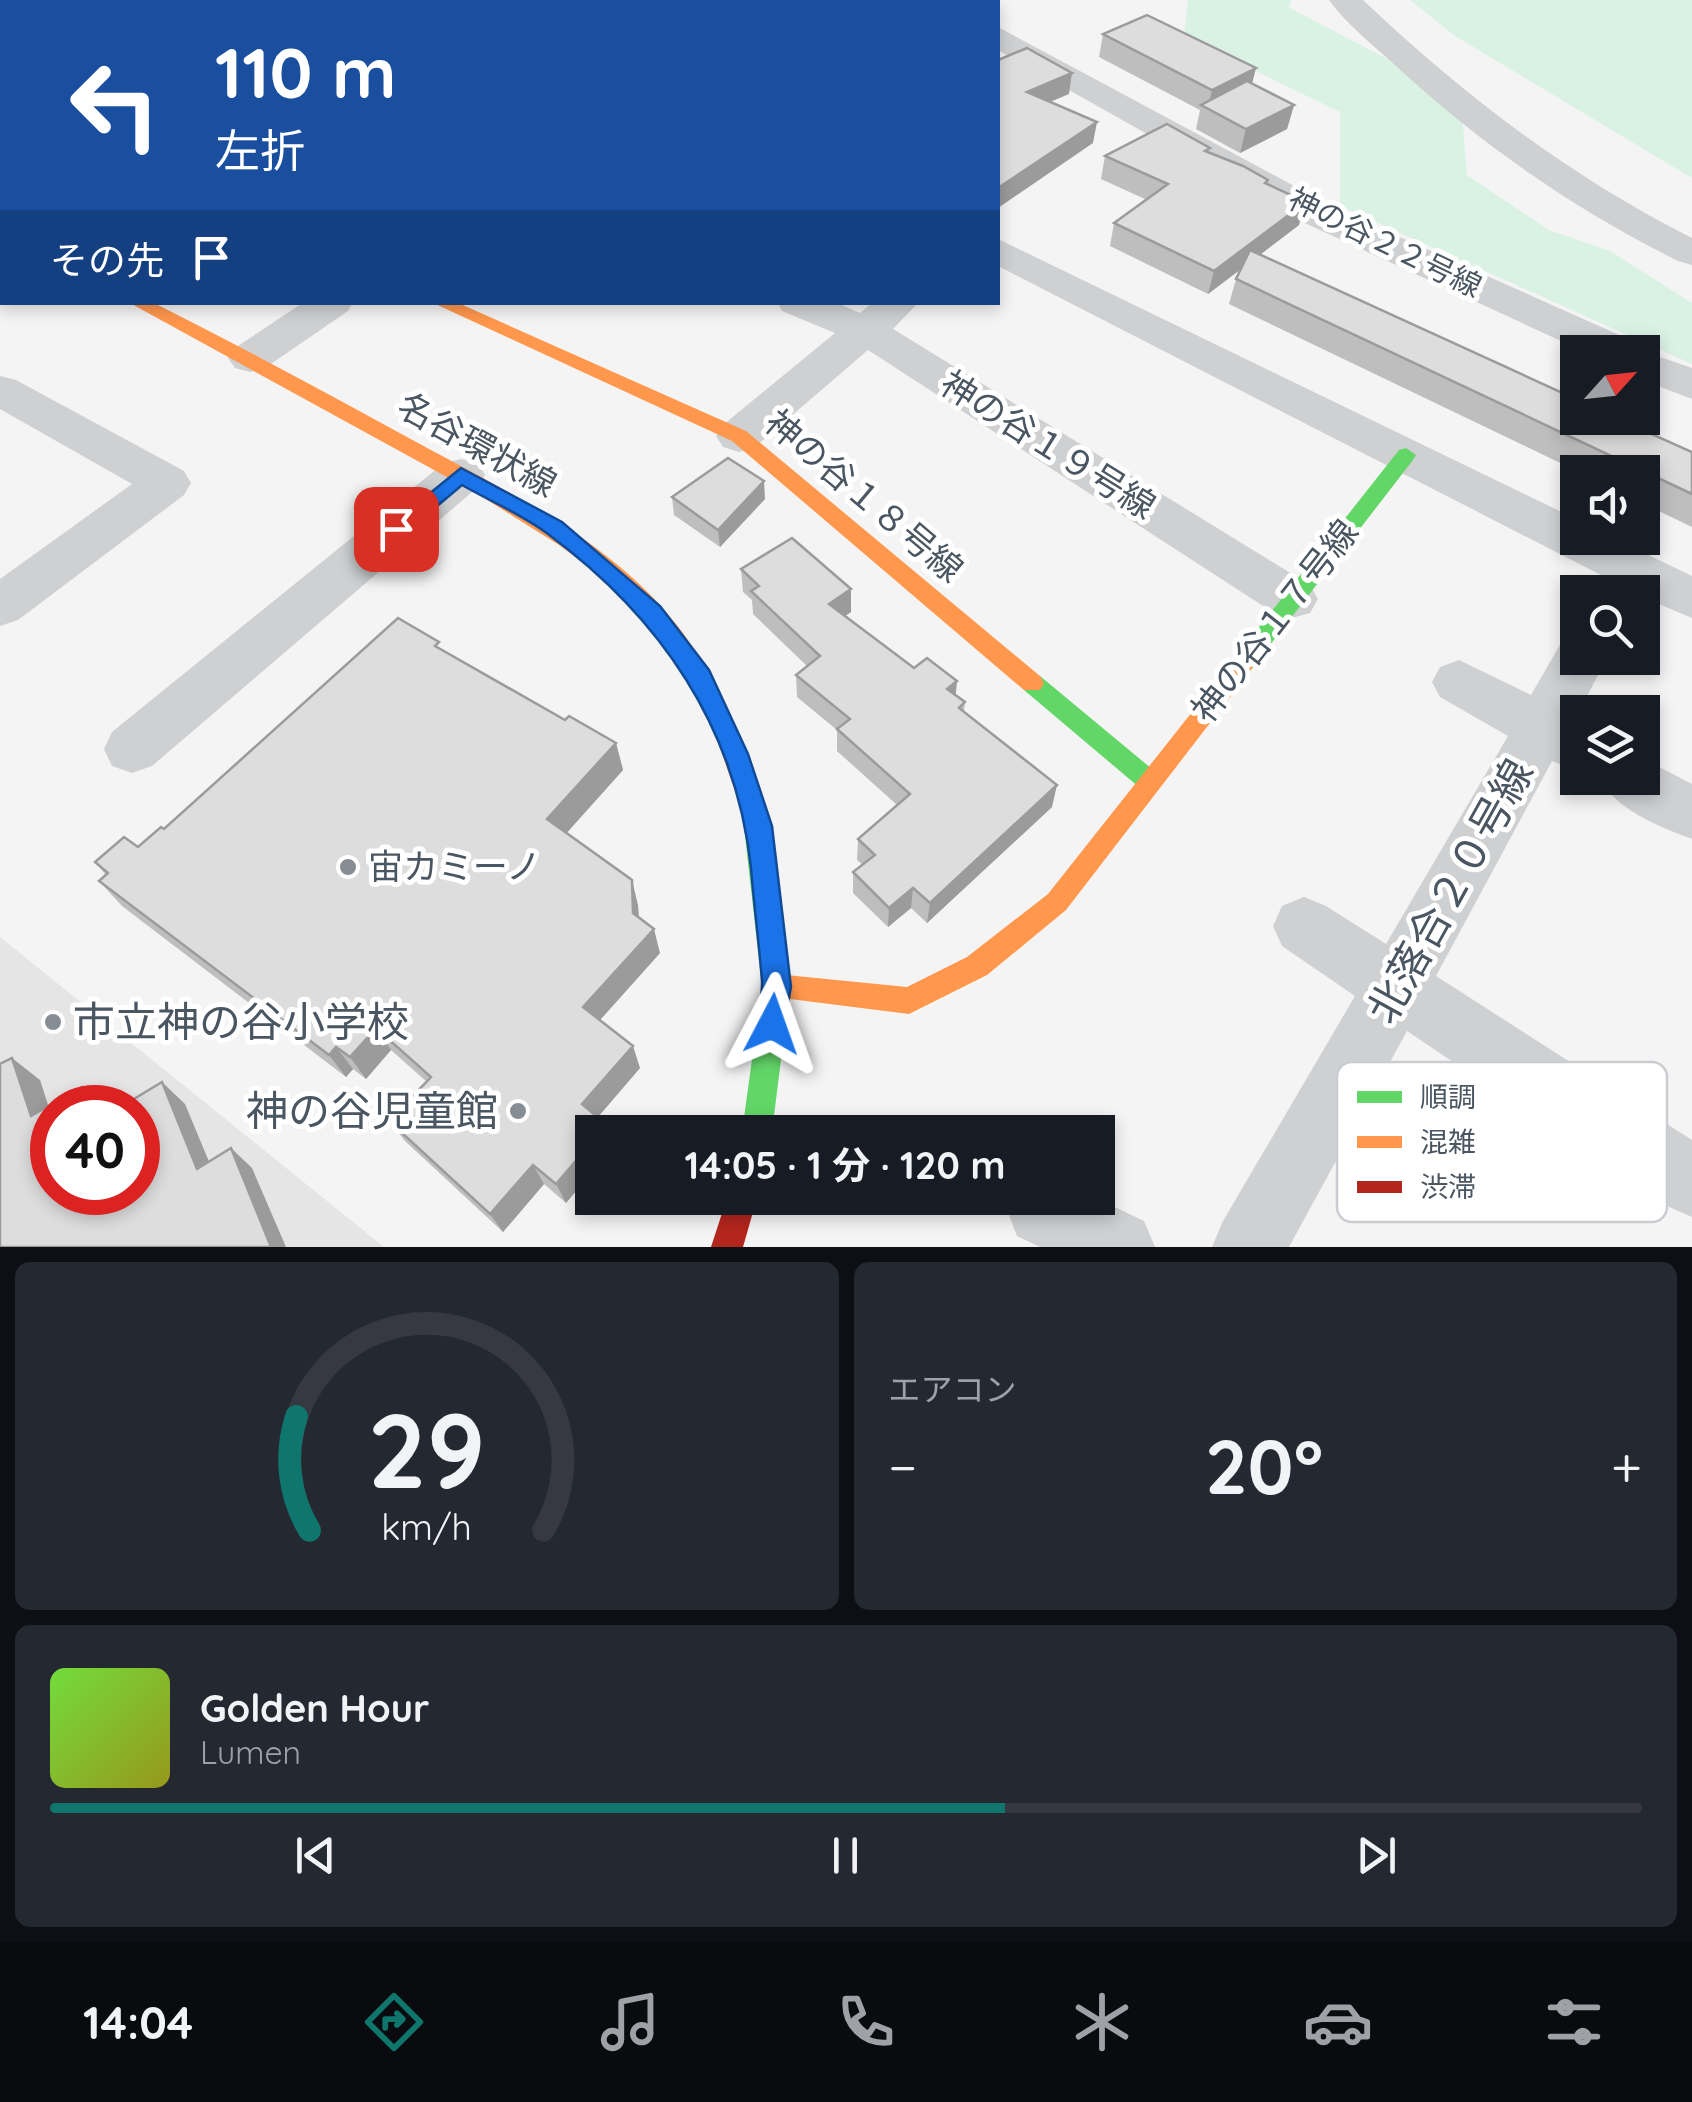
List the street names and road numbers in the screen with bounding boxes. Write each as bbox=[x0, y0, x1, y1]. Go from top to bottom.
street label: 神の谷２２号線 bbox=[1283, 179, 1488, 305]
street label: 神の谷１９号線 bbox=[933, 361, 1164, 528]
street label: 名谷環状線 bbox=[390, 382, 565, 506]
street label: 神の谷１８号線 bbox=[757, 400, 973, 591]
street label: 神の谷１７号線 bbox=[1181, 510, 1367, 730]
street label: 北落合２０号線 bbox=[1355, 749, 1544, 1032]

